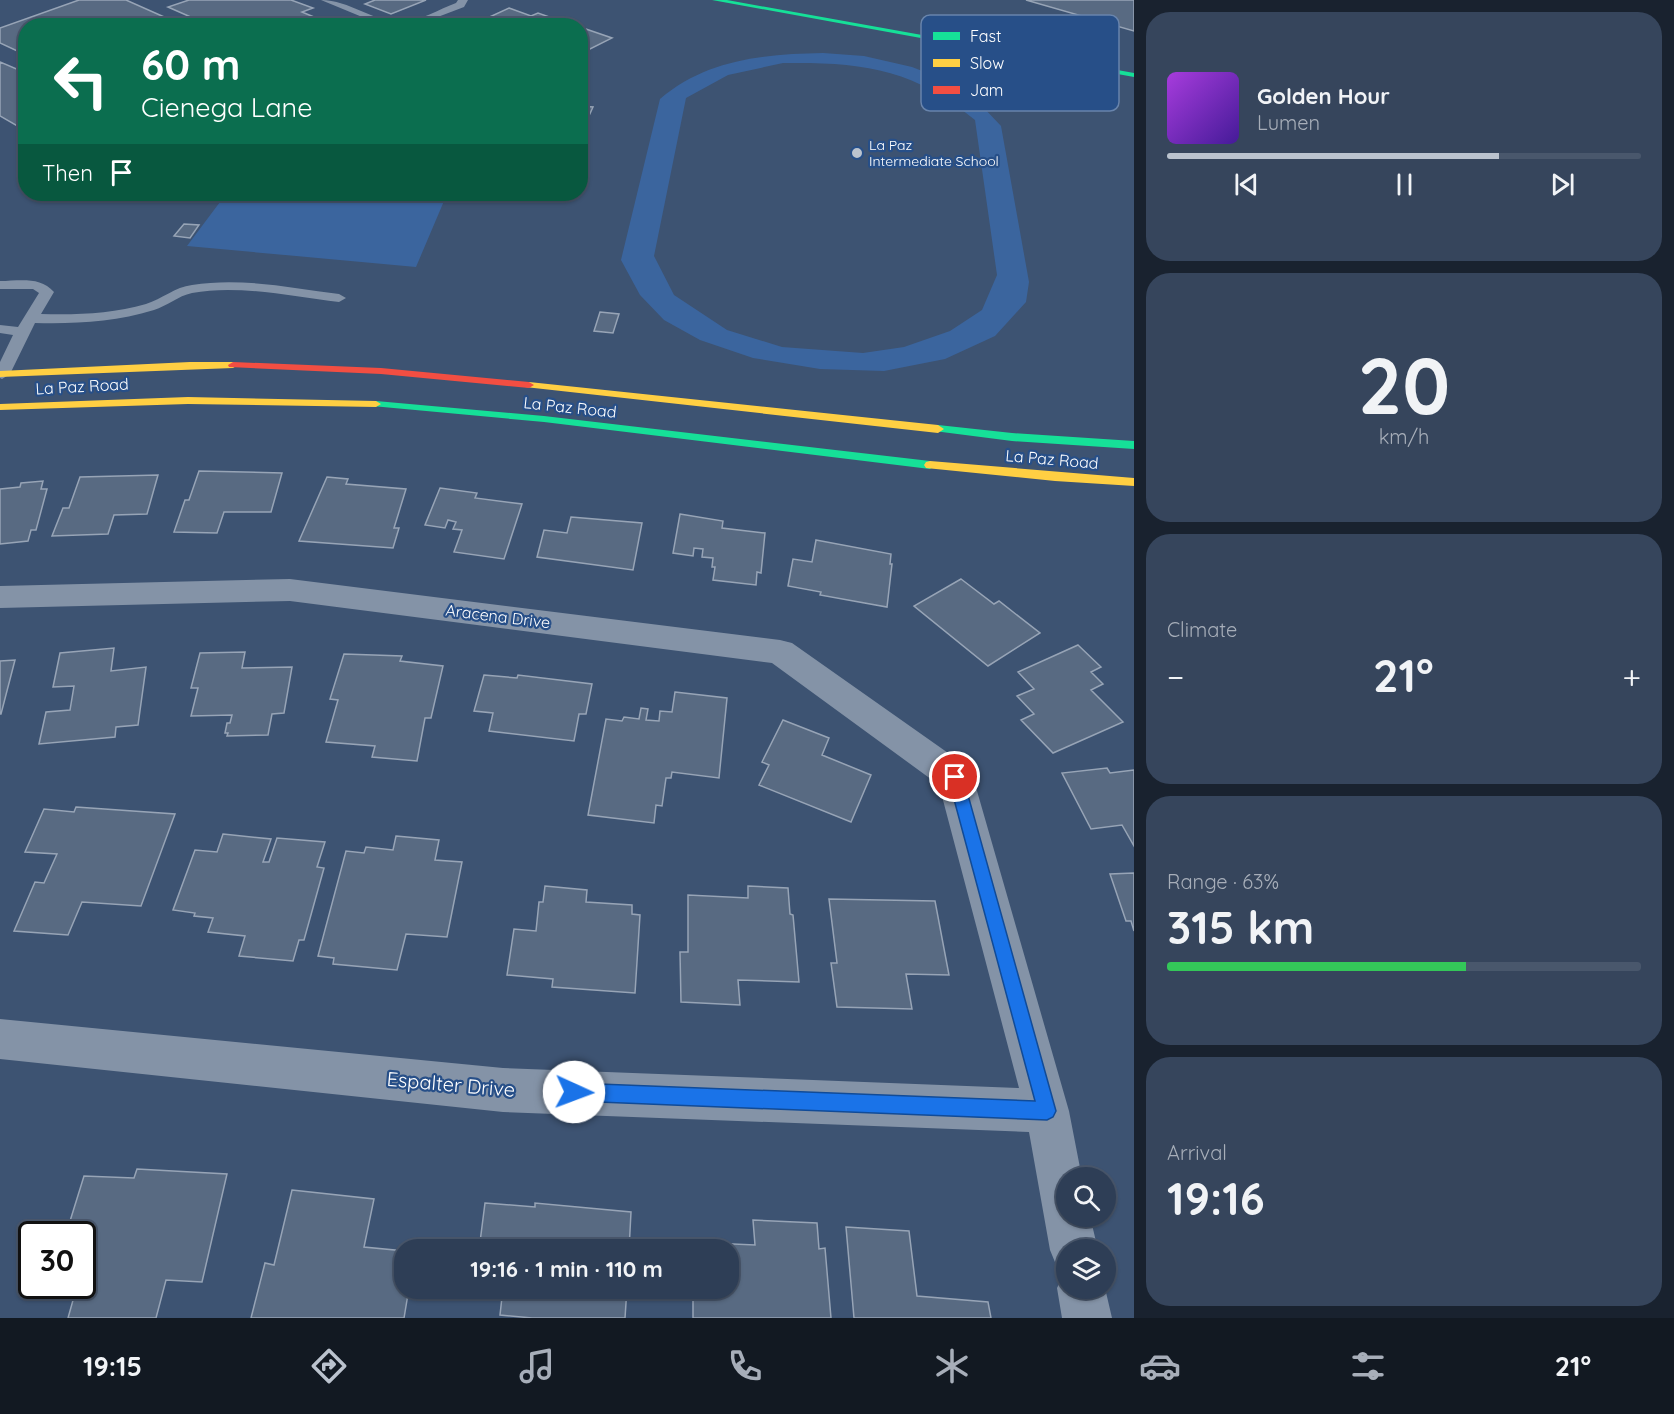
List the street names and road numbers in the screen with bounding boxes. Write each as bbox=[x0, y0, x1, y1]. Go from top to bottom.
street label: La Paz Road bbox=[35, 374, 129, 398]
street label: La Paz Road bbox=[522, 392, 618, 422]
street label: La Paz Road bbox=[1005, 445, 1099, 473]
street label: Aracena Drive bbox=[445, 600, 551, 632]
street label: Espalter Drive bbox=[386, 1066, 516, 1102]

